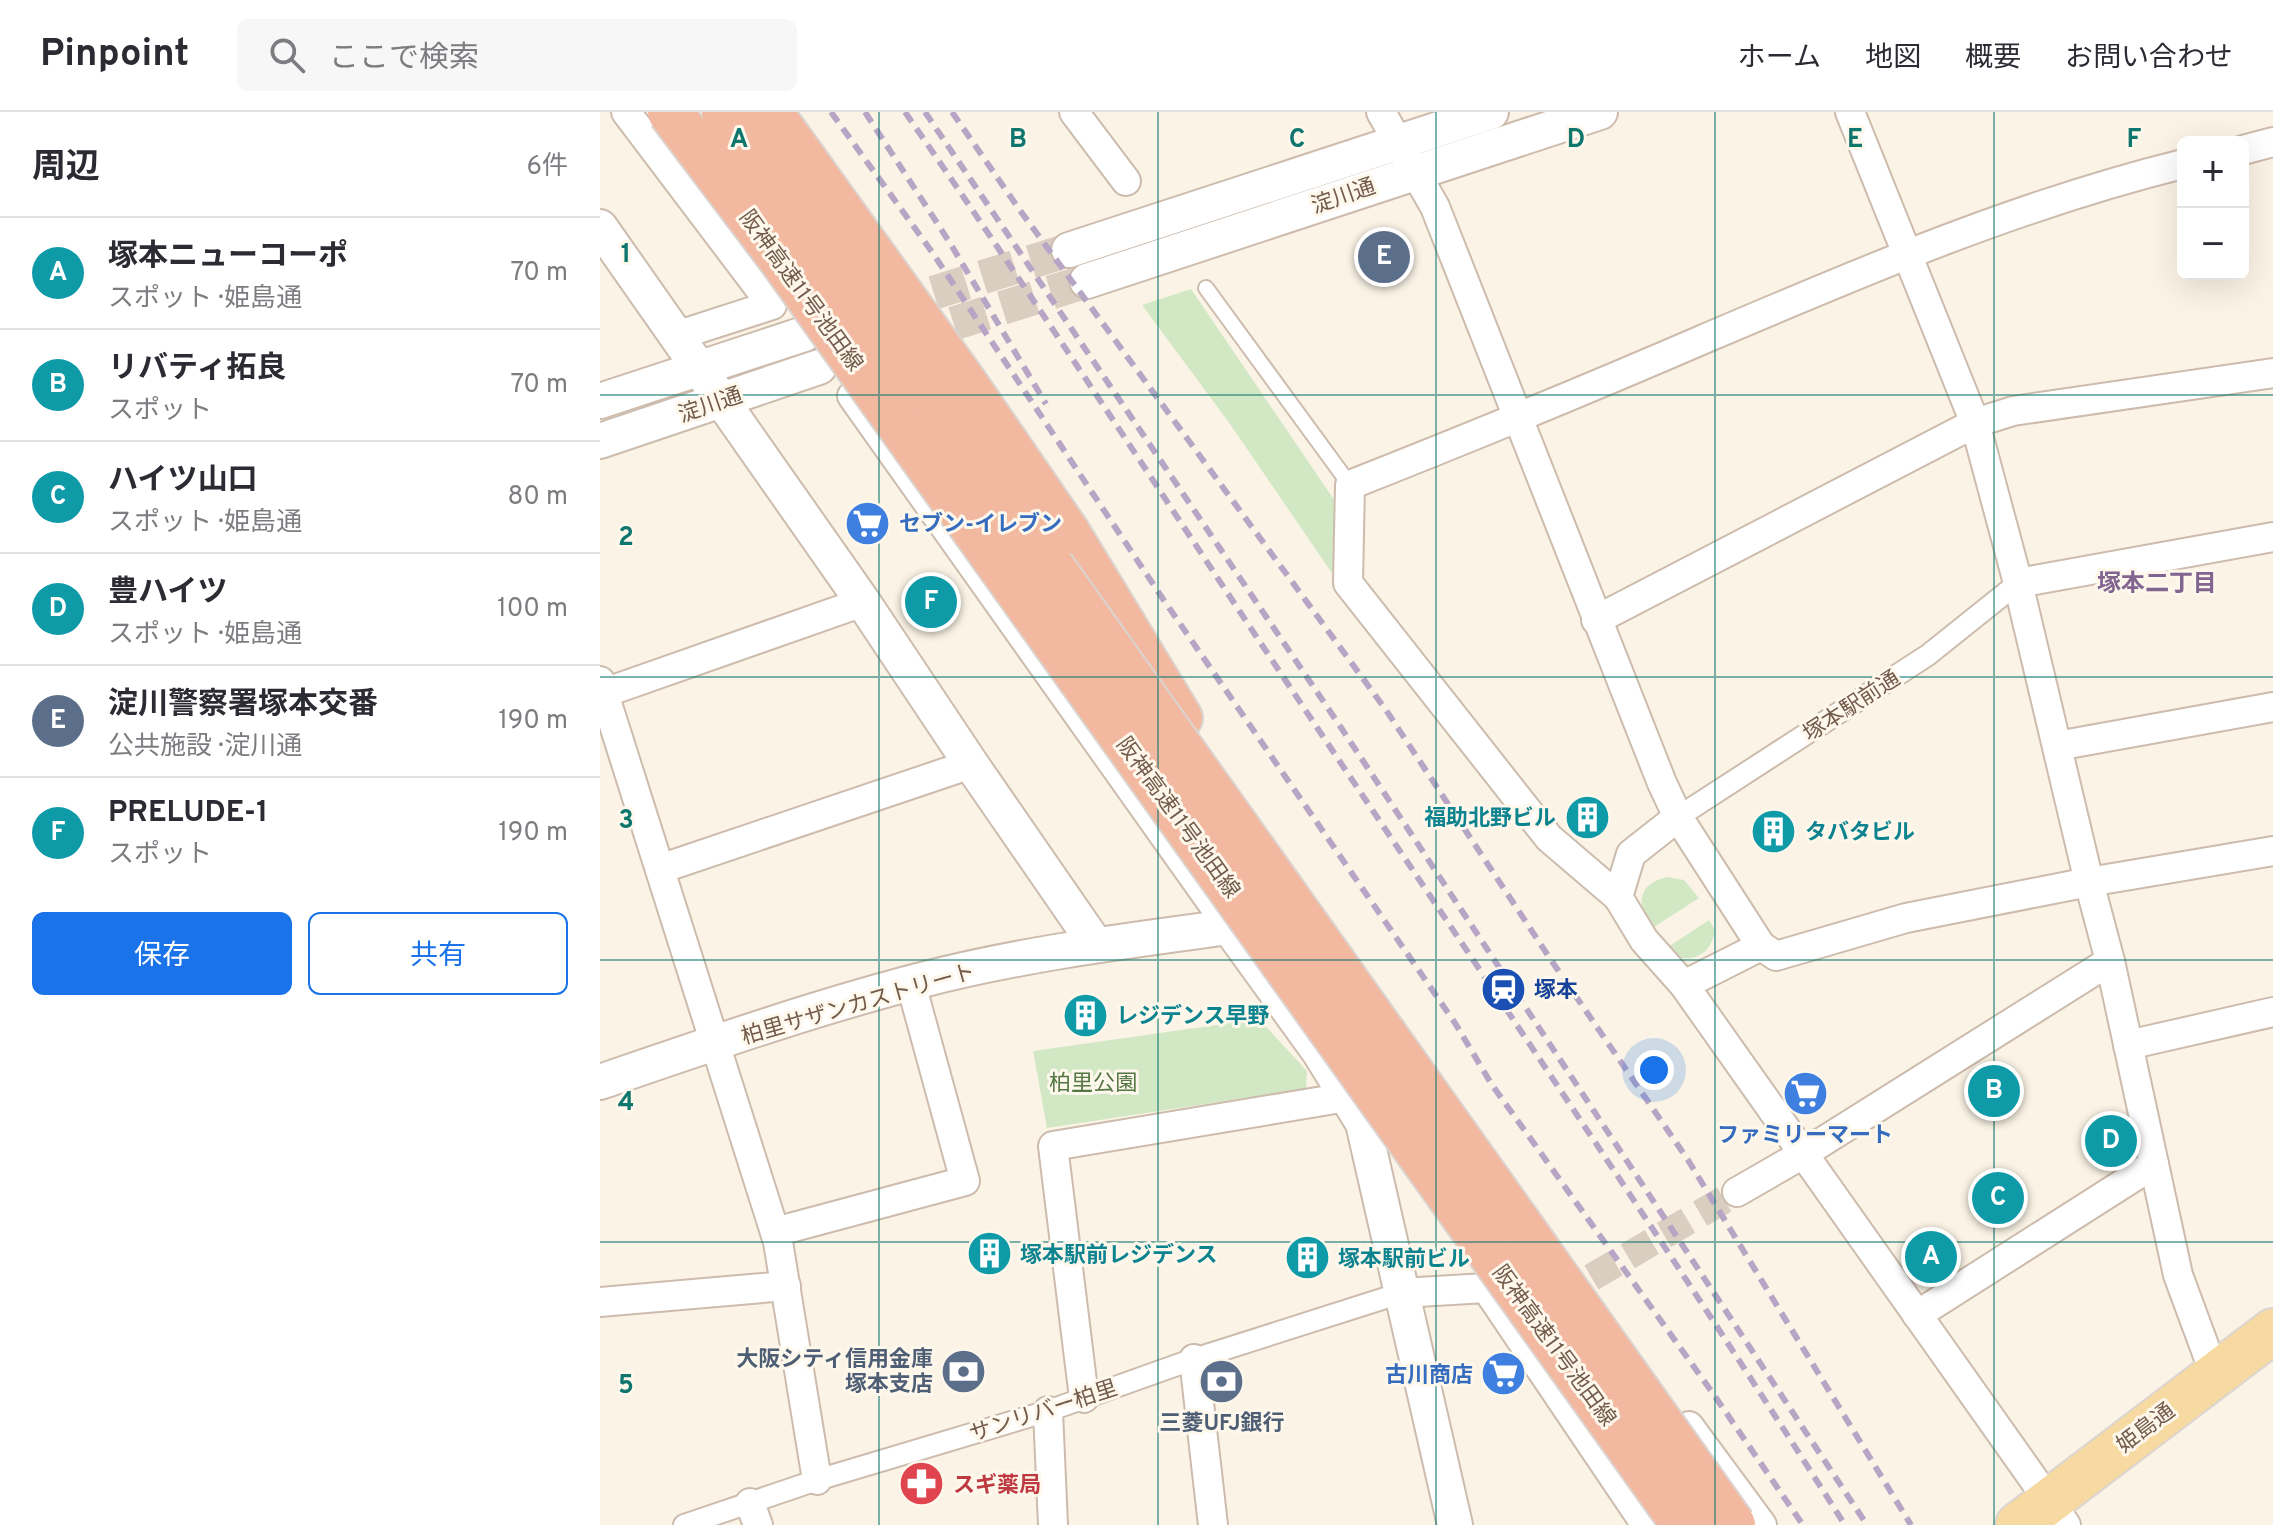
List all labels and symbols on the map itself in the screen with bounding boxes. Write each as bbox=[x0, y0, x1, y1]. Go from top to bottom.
text: A bbox=[730, 124, 748, 157]
text: B bbox=[1009, 124, 1027, 157]
text: C bbox=[1289, 124, 1305, 157]
text: D bbox=[1567, 124, 1585, 157]
text: E bbox=[1847, 124, 1863, 157]
text: F bbox=[2127, 124, 2142, 157]
street label: 淀川通 bbox=[1308, 174, 1379, 221]
street label: 阪神高速11号池田線 bbox=[733, 206, 867, 377]
pin: E bbox=[1358, 227, 1410, 287]
text: 1 bbox=[621, 239, 631, 272]
street label: 淀川通 bbox=[675, 383, 746, 430]
supermarket icon: セブン-イレブン bbox=[844, 499, 892, 547]
place label: セブン-イレブン bbox=[899, 511, 1062, 539]
text: 2 bbox=[618, 522, 634, 555]
district label: 塚本二丁目 bbox=[2097, 570, 2217, 600]
pin: F bbox=[905, 572, 957, 632]
street label: 塚本駅前通 bbox=[1799, 666, 1906, 748]
street label: 阪神高速11号池田線 bbox=[1110, 733, 1244, 904]
building icon: 福助北野ビル bbox=[1563, 793, 1611, 841]
text: 3 bbox=[618, 805, 634, 838]
place label: 福助北野ビル bbox=[1424, 806, 1556, 833]
building icon: タバタビル bbox=[1750, 807, 1798, 855]
place label: タバタビル bbox=[1805, 820, 1915, 847]
street label: 柏里サザンカストリート bbox=[739, 959, 979, 1052]
station icon: 塚本 bbox=[1479, 965, 1527, 1013]
place label: 塚本 bbox=[1534, 978, 1578, 1005]
building icon: レジデンス早野 bbox=[1061, 991, 1109, 1039]
place label: レジデンス早野 bbox=[1116, 1003, 1270, 1031]
your location bbox=[1634, 1050, 1674, 1090]
pin: B bbox=[1968, 1061, 2020, 1121]
supermarket icon: ファミリーマート bbox=[1781, 1069, 1829, 1117]
park label: 柏里公園 bbox=[1049, 1071, 1137, 1098]
text: 4 bbox=[618, 1087, 634, 1120]
pin: D bbox=[2085, 1111, 2137, 1171]
place label: ファミリーマート bbox=[1717, 1123, 1893, 1150]
pin: C bbox=[1972, 1168, 2024, 1228]
pin: A bbox=[1905, 1227, 1957, 1287]
building icon: 塚本駅前レジデンス bbox=[965, 1230, 1013, 1278]
building icon: 塚本駅前ビル bbox=[1283, 1234, 1331, 1282]
place label: 塚本駅前レジデンス bbox=[1020, 1242, 1218, 1270]
place label: 塚本駅前ビル bbox=[1338, 1247, 1470, 1274]
street label: 阪神高速11号池田線 bbox=[1486, 1261, 1620, 1432]
place label: 大阪シティ信用金庫 塚本支店 bbox=[736, 1347, 933, 1399]
bank icon: 大阪シティ信用金庫 塚本支店 bbox=[940, 1347, 988, 1395]
supermarket icon: 古川商店 bbox=[1480, 1350, 1528, 1398]
bank icon: 三菱UFJ銀行 bbox=[1198, 1357, 1246, 1405]
place label: 古川商店 bbox=[1385, 1363, 1473, 1390]
text: 5 bbox=[618, 1370, 634, 1403]
street label: サンリバー柏里 bbox=[966, 1376, 1121, 1449]
street label: 姫島通 bbox=[2112, 1398, 2181, 1460]
place label: 三菱UFJ銀行 bbox=[1159, 1411, 1285, 1438]
pharmacy icon: スギ薬局 bbox=[898, 1460, 946, 1508]
place label: スギ薬局 bbox=[953, 1472, 1041, 1500]

